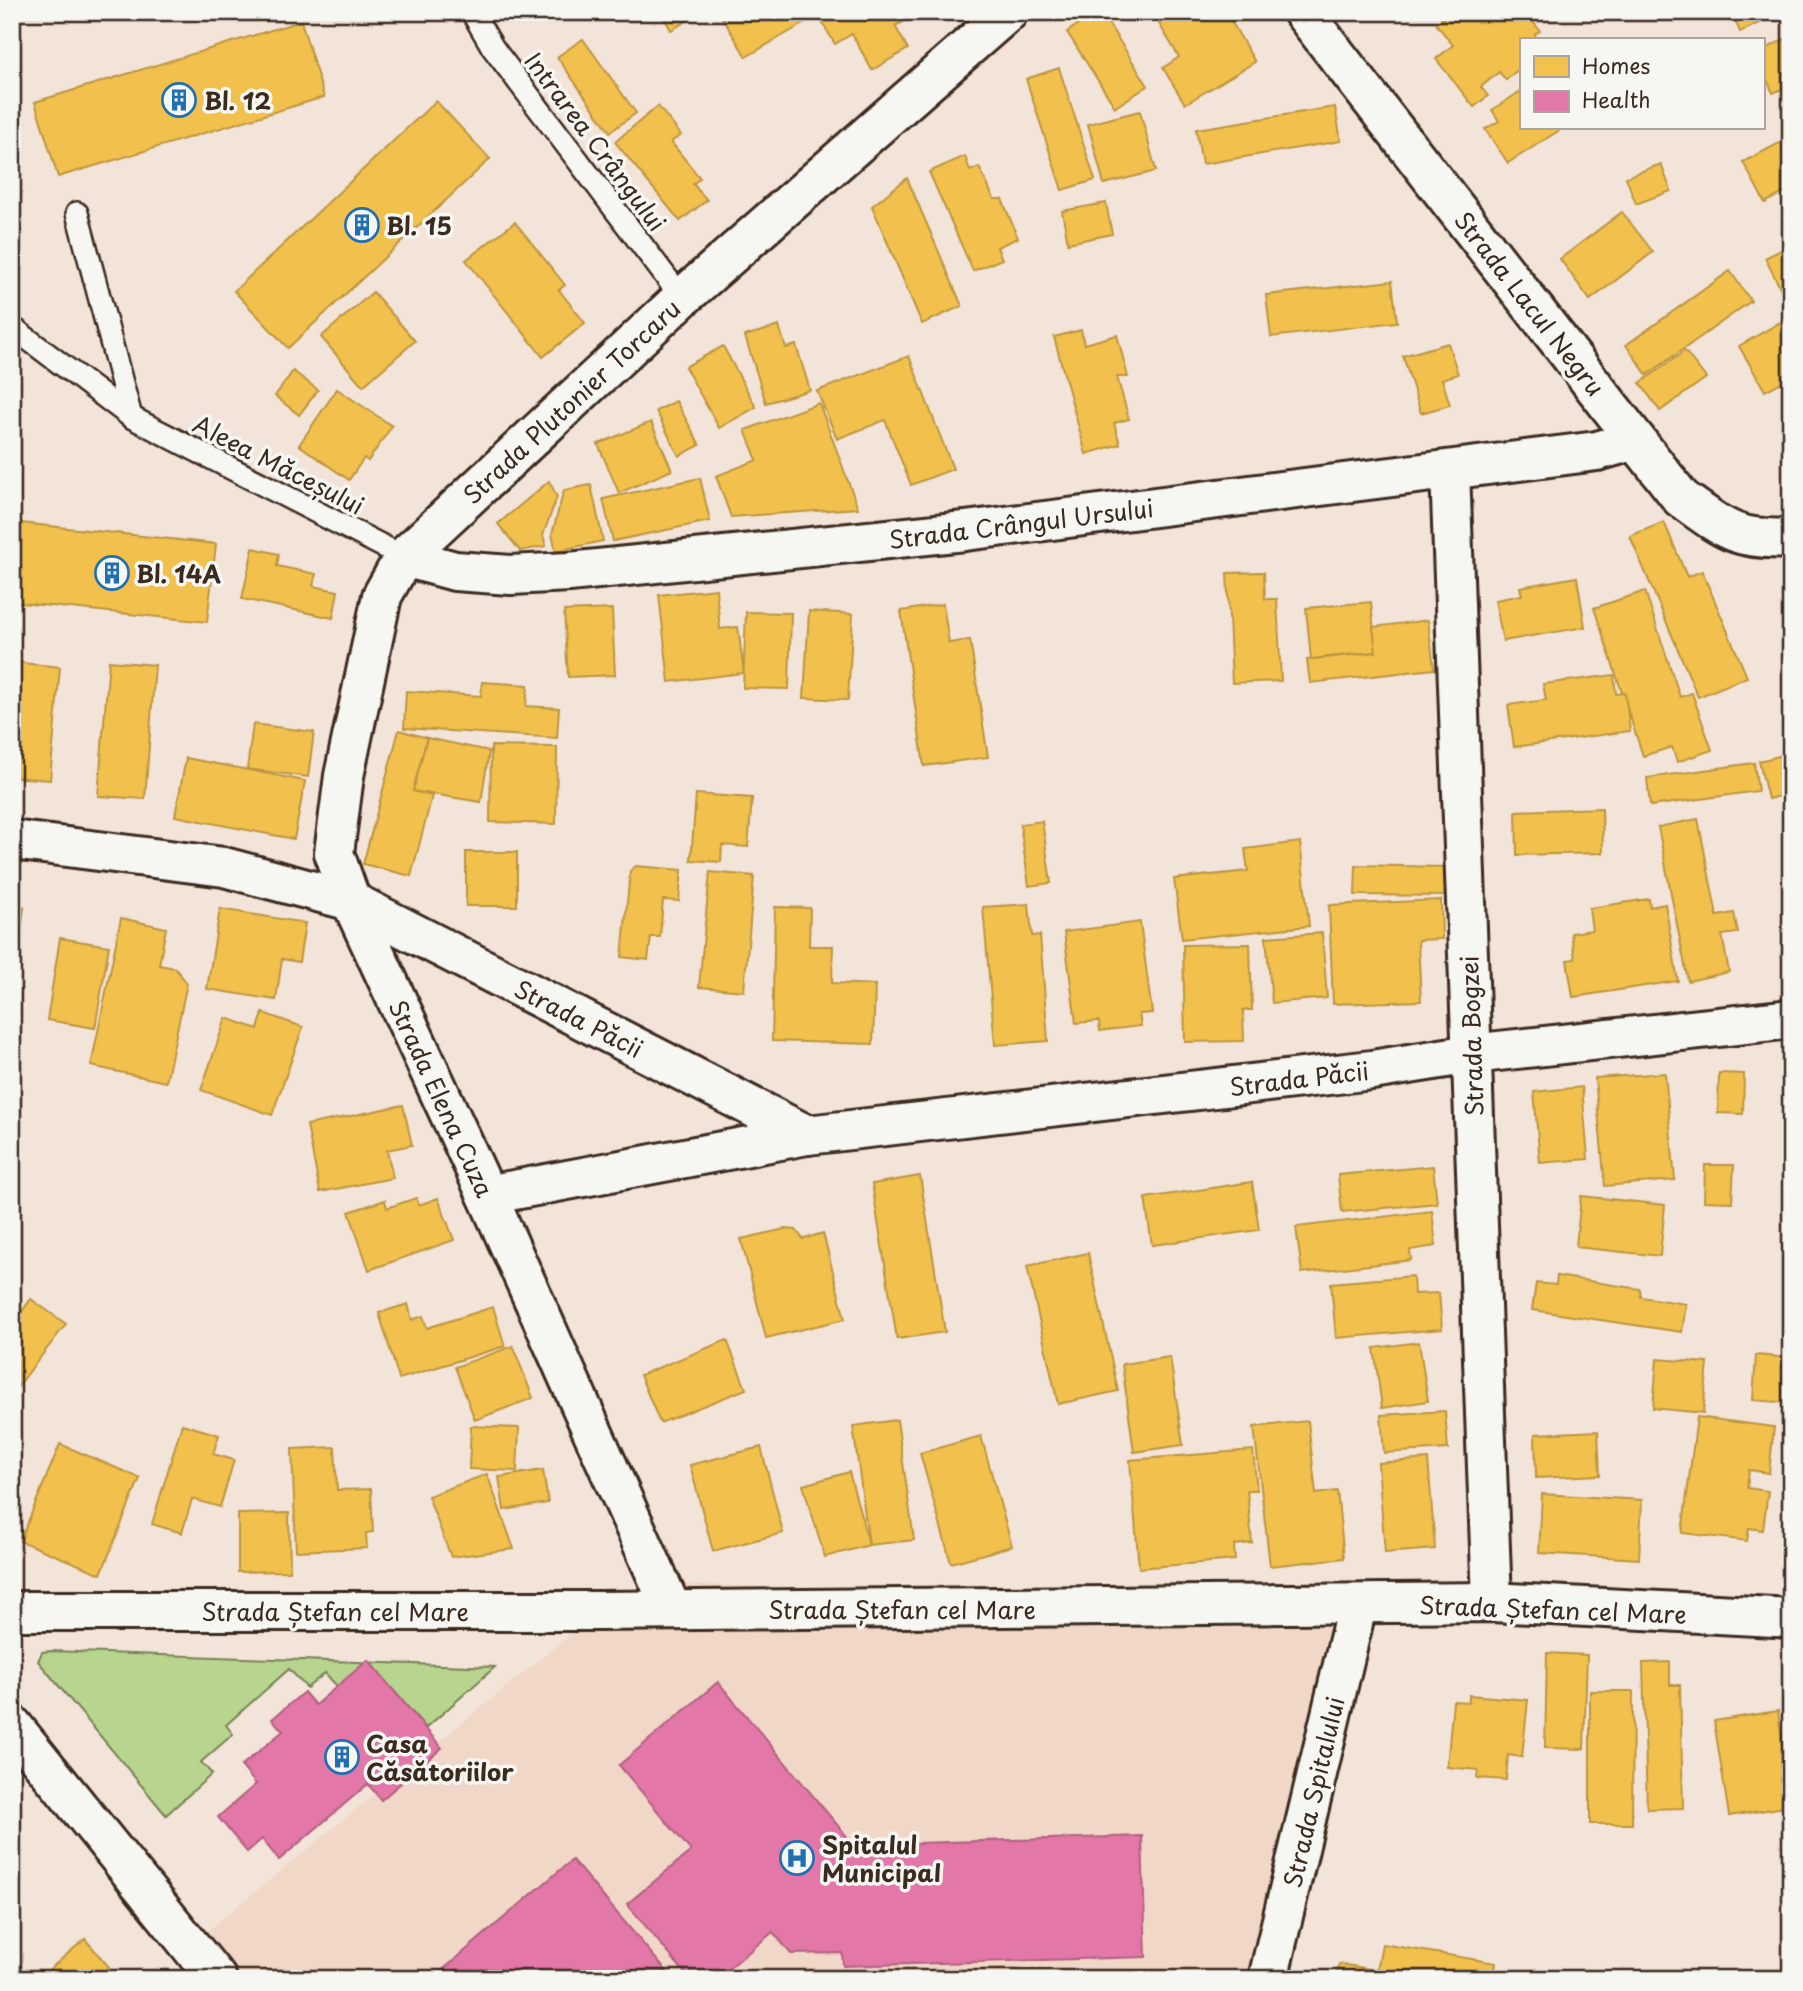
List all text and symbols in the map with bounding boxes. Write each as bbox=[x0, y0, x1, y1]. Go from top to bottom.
legend bbox=[1520, 38, 1764, 130]
street label: Intrarea Crângului bbox=[517, 44, 675, 238]
text: Homes bbox=[1582, 49, 1650, 81]
building icon: Bl. 12 bbox=[160, 81, 198, 119]
place label: Bl. 12 bbox=[204, 82, 271, 118]
text: Health bbox=[1582, 83, 1650, 115]
street label: Strada Lacul Negru bbox=[1446, 203, 1614, 403]
building icon: Bl. 15 bbox=[343, 206, 381, 244]
place label: Bl. 15 bbox=[386, 207, 452, 243]
street label: Strada Plutonier Torcaru bbox=[454, 290, 688, 512]
street label: Aleea Măceșului bbox=[187, 405, 371, 523]
street label: Strada Crângul Ursului bbox=[887, 489, 1155, 557]
building icon: Bl. 14A bbox=[93, 554, 131, 592]
place label: Bl. 14A bbox=[136, 555, 221, 591]
street label: Strada Bogzei bbox=[1450, 955, 1492, 1117]
street label: Strada Păcii bbox=[508, 970, 650, 1066]
street label: Strada Elena Cuza bbox=[380, 993, 504, 1203]
street label: Strada Păcii bbox=[1227, 1052, 1371, 1104]
street label: Strada Ștefan cel Mare bbox=[1419, 1586, 1687, 1632]
street label: Strada Ștefan cel Mare bbox=[768, 1591, 1036, 1627]
street label: Strada Ștefan cel Mare bbox=[201, 1593, 469, 1629]
street label: Strada Spitalului bbox=[1274, 1693, 1352, 1891]
place label: Casa Căsătoriilor bbox=[366, 1725, 514, 1789]
building icon: Casa Căsătoriilor bbox=[323, 1738, 361, 1776]
place label: Spitalul Municipal bbox=[822, 1826, 941, 1890]
hospital icon: Spitalul Municipal bbox=[778, 1839, 816, 1877]

